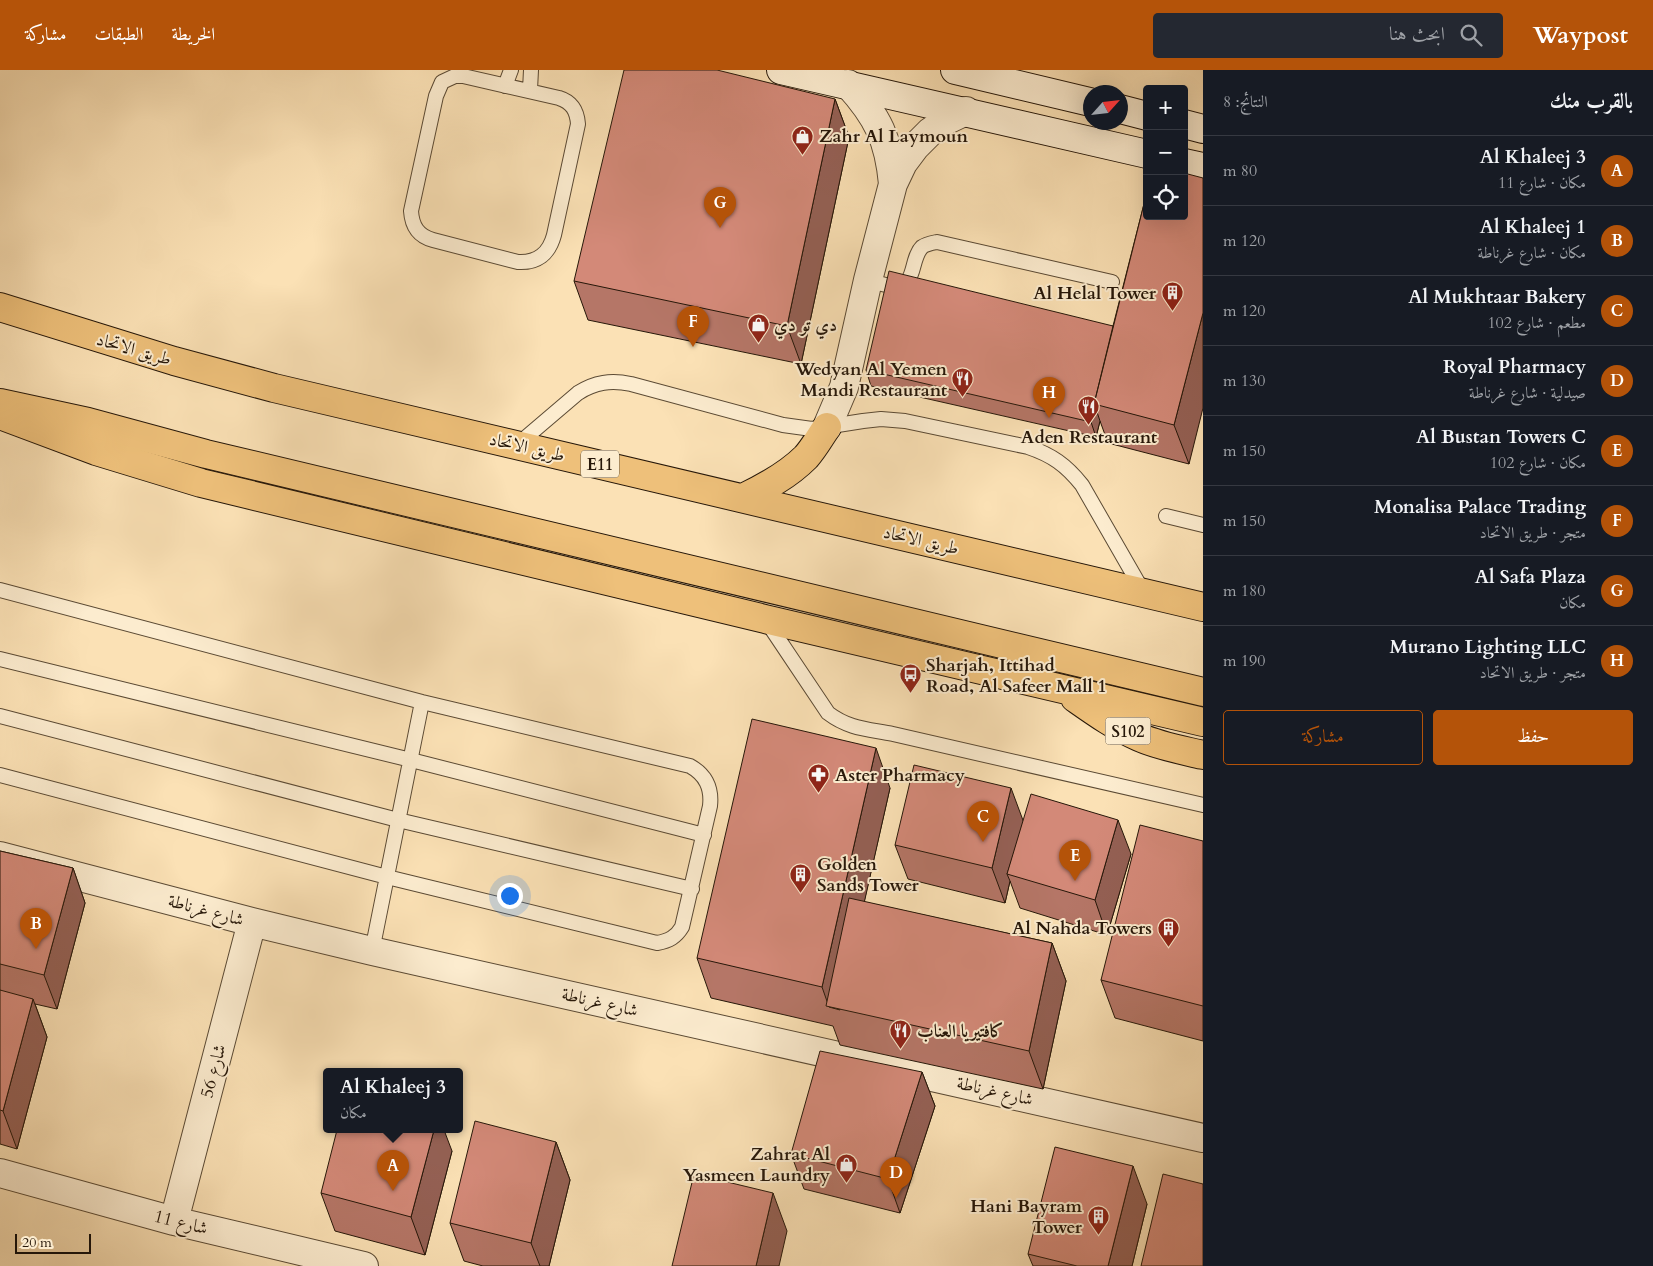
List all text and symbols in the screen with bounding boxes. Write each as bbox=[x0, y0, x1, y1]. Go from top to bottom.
search box bbox=[1153, 13, 1503, 58]
text: Waypost bbox=[1533, 19, 1628, 52]
text: ابحث هنا bbox=[1389, 21, 1445, 47]
icon: search bbox=[1457, 21, 1485, 49]
text: مشاركة bbox=[25, 22, 66, 47]
text: الطبقات bbox=[94, 22, 143, 47]
text: الخريطة bbox=[171, 22, 215, 47]
north arrow bbox=[1083, 85, 1128, 130]
map controls bbox=[1143, 85, 1188, 220]
button: + bbox=[1143, 85, 1188, 130]
text: بالقرب منك bbox=[1550, 87, 1633, 116]
text: النتائج: 8 bbox=[1223, 91, 1268, 113]
shop icon: Zahr Al Laymoun bbox=[791, 124, 815, 155]
place label: Zahr Al Laymoun bbox=[819, 124, 969, 149]
button: − bbox=[1143, 130, 1188, 175]
text: Al Khaleej 3 bbox=[1480, 144, 1586, 170]
text: 80 m bbox=[1223, 160, 1257, 182]
text: A bbox=[1611, 160, 1623, 182]
text: مكان · شارع 11 bbox=[1498, 172, 1586, 194]
button: locate bbox=[1143, 175, 1188, 220]
pin: G bbox=[704, 187, 736, 228]
text: Al Khaleej 1 bbox=[1480, 214, 1586, 240]
text: 120 m bbox=[1223, 230, 1265, 252]
text: B bbox=[1611, 230, 1623, 252]
text: مكان · شارع غرناطة bbox=[1477, 242, 1586, 264]
place label: Al Helal Tower bbox=[1033, 281, 1157, 306]
building icon: Al Helal Tower bbox=[1160, 281, 1184, 312]
text: Al Mukhtaar Bakery bbox=[1408, 284, 1586, 310]
text: 120 m bbox=[1223, 300, 1265, 322]
text: C bbox=[1611, 300, 1623, 322]
pin: F bbox=[677, 306, 709, 347]
text: مطعم · شارع 102 bbox=[1487, 312, 1586, 334]
shop icon: دي تو دي bbox=[746, 313, 770, 344]
place label: دي تو دي bbox=[774, 313, 837, 340]
street label: طريق الاتحاد bbox=[93, 327, 174, 372]
text: Royal Pharmacy bbox=[1443, 354, 1586, 380]
place label: Wedyan Al Yemen Mandi Restaurant bbox=[794, 357, 948, 403]
restaurant icon: Wedyan Al Yemen Mandi Restaurant bbox=[951, 367, 975, 398]
text: 130 m bbox=[1223, 370, 1265, 392]
text: D bbox=[1610, 370, 1624, 392]
pin: H bbox=[1033, 377, 1065, 418]
text: صيدلية · شارع غرناطة bbox=[1469, 382, 1586, 404]
restaurant icon: Aden Restaurant bbox=[1077, 395, 1101, 426]
text: Al Bustan Towers C bbox=[1416, 424, 1586, 450]
place label: Aden Restaurant bbox=[1021, 425, 1158, 450]
street label: طريق الاتحاد bbox=[487, 427, 567, 468]
text: 150 m bbox=[1223, 440, 1265, 462]
text: E bbox=[1612, 440, 1622, 462]
road number: E11 bbox=[581, 450, 619, 478]
text: مكان · شارع 102 bbox=[1490, 452, 1586, 474]
text: Monalisa Palace Trading bbox=[1374, 494, 1586, 520]
text: 150 m bbox=[1223, 510, 1265, 532]
text: F bbox=[1612, 510, 1622, 532]
street label: طريق الاتحاد bbox=[881, 520, 961, 561]
text: متجر · طريق الاتحاد bbox=[1480, 522, 1586, 544]
text: Al Safa Plaza bbox=[1475, 564, 1586, 590]
text: 180 m bbox=[1223, 580, 1265, 602]
text: G bbox=[1611, 580, 1624, 602]
text: مكان bbox=[1559, 592, 1586, 614]
text: Murano Lighting LLC bbox=[1389, 634, 1586, 660]
text: 190 m bbox=[1223, 650, 1265, 672]
text: H bbox=[1610, 650, 1624, 672]
place label: Sharjah, Ittihad Road, Al Safeer Mall 1 bbox=[926, 653, 1107, 699]
text: متجر · طريق الاتحاد bbox=[1480, 662, 1586, 684]
bus stop icon: Sharjah, Ittihad Road, Al Safeer Mall 1 bbox=[898, 663, 922, 694]
button: مشاركة bbox=[1223, 710, 1423, 765]
button: حفظ bbox=[1433, 710, 1633, 765]
road number: S102 bbox=[1106, 718, 1150, 744]
pharmacy icon: Aster Pharmacy bbox=[807, 763, 831, 794]
place label: Aster Pharmacy bbox=[835, 763, 966, 788]
pin: C bbox=[967, 801, 999, 842]
pin: E bbox=[1059, 840, 1091, 881]
place label: Golden Sands Tower bbox=[817, 852, 920, 898]
building icon: Golden Sands Tower bbox=[789, 862, 813, 893]
your location bbox=[497, 883, 523, 909]
street label: شارع غرناطة bbox=[165, 888, 247, 935]
pin: B bbox=[20, 908, 52, 949]
place label: Al Nahda Towers bbox=[1012, 916, 1152, 941]
building icon: Al Nahda Towers bbox=[1156, 916, 1180, 947]
street label: شارع غرناطة bbox=[559, 982, 641, 1025]
restaurant icon: كافتيريا العناب bbox=[889, 1019, 913, 1050]
place label: كافتيريا العناب bbox=[917, 1019, 1004, 1044]
street label: شارع 56 bbox=[194, 1042, 235, 1101]
popup bbox=[323, 1068, 463, 1133]
street label: شارع غرناطة bbox=[954, 1071, 1036, 1114]
text: Al Khaleej 3 bbox=[340, 1074, 446, 1100]
text: مكان bbox=[340, 1102, 367, 1124]
place label: Zahrat Al Yasmeen Laundry bbox=[683, 1142, 831, 1188]
pin: A bbox=[377, 1150, 409, 1191]
shop icon: Zahrat Al Yasmeen Laundry bbox=[834, 1152, 858, 1183]
pin: D bbox=[880, 1157, 912, 1198]
place label: Hani Bayram Tower bbox=[970, 1194, 1083, 1240]
street label: شارع 11 bbox=[151, 1204, 210, 1243]
building icon: Hani Bayram Tower bbox=[1086, 1204, 1110, 1235]
scale bar bbox=[15, 1231, 91, 1254]
text: 20 m bbox=[22, 1233, 52, 1252]

